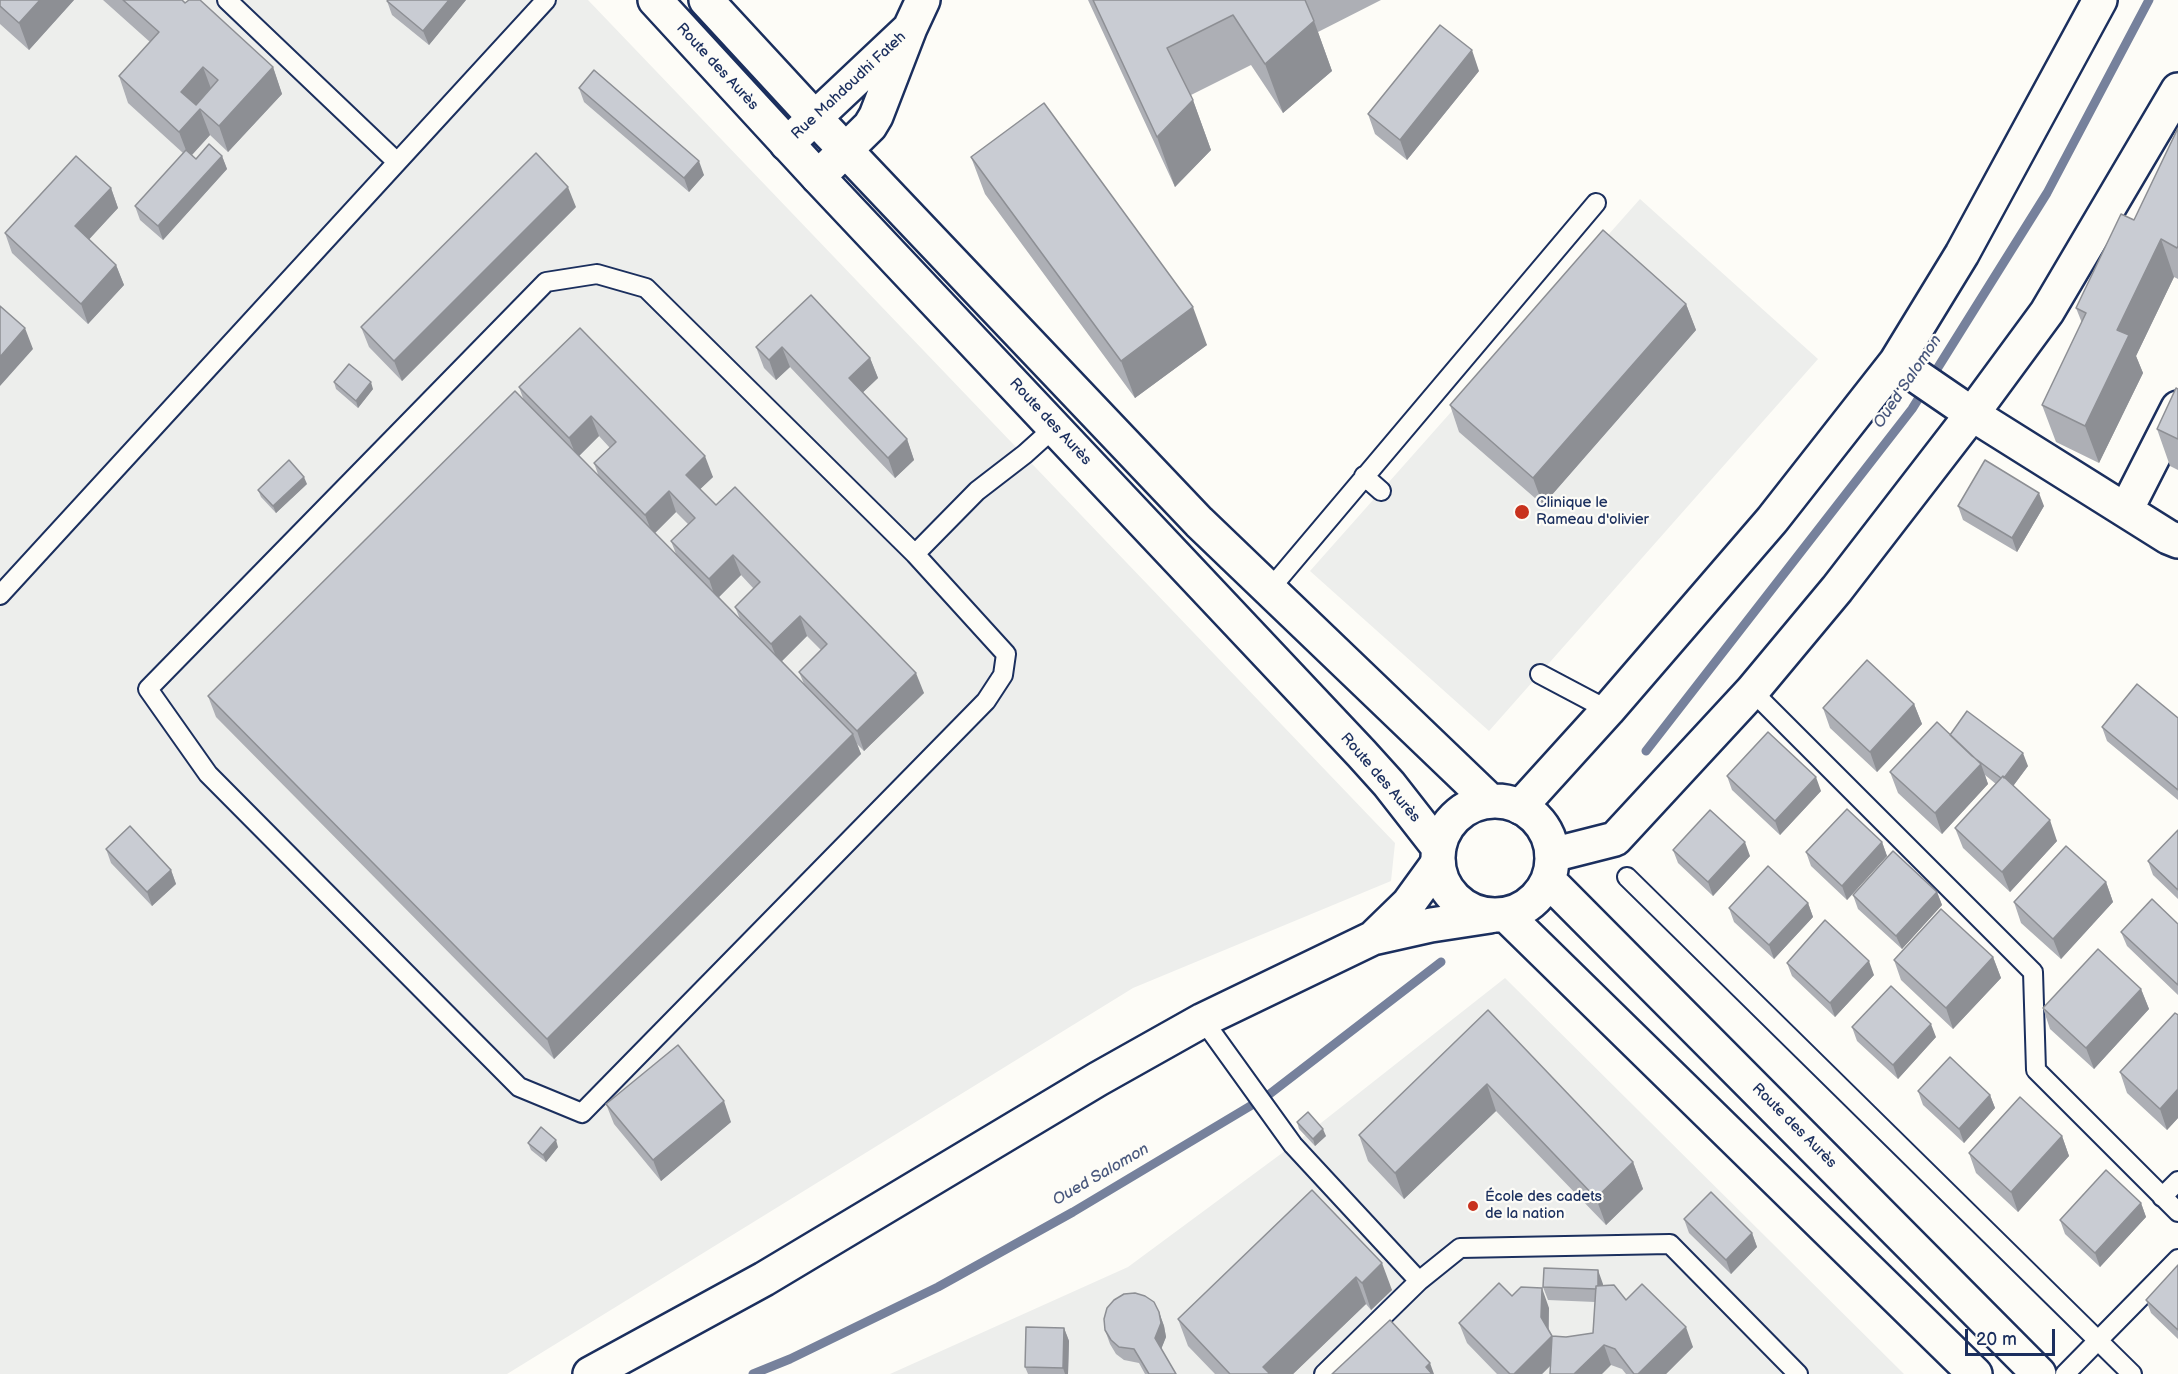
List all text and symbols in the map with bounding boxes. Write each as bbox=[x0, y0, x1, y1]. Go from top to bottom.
street label: Route des Aurès bbox=[672, 20, 762, 114]
street label: Rue Mahdoudhi Fateh bbox=[788, 28, 910, 144]
water label: Oued Salomon bbox=[1870, 332, 1946, 432]
street label: Route des Aurès bbox=[1005, 375, 1095, 469]
place label: Clinique le Rameau d'olivier bbox=[1536, 494, 1649, 529]
marker: Clinique le Rameau d'olivier bbox=[1513, 503, 1531, 521]
street label: Route des Aurès bbox=[1336, 730, 1424, 826]
street label: Route des Aurès bbox=[1748, 1080, 1840, 1172]
water label: Oued Salomon bbox=[1049, 1140, 1153, 1210]
place label: École des cadets de la nation bbox=[1485, 1188, 1602, 1223]
marker: École des cadets de la nation bbox=[1466, 1199, 1480, 1213]
scale bar bbox=[1968, 1317, 2058, 1355]
text: 20 m bbox=[1976, 1329, 2017, 1350]

